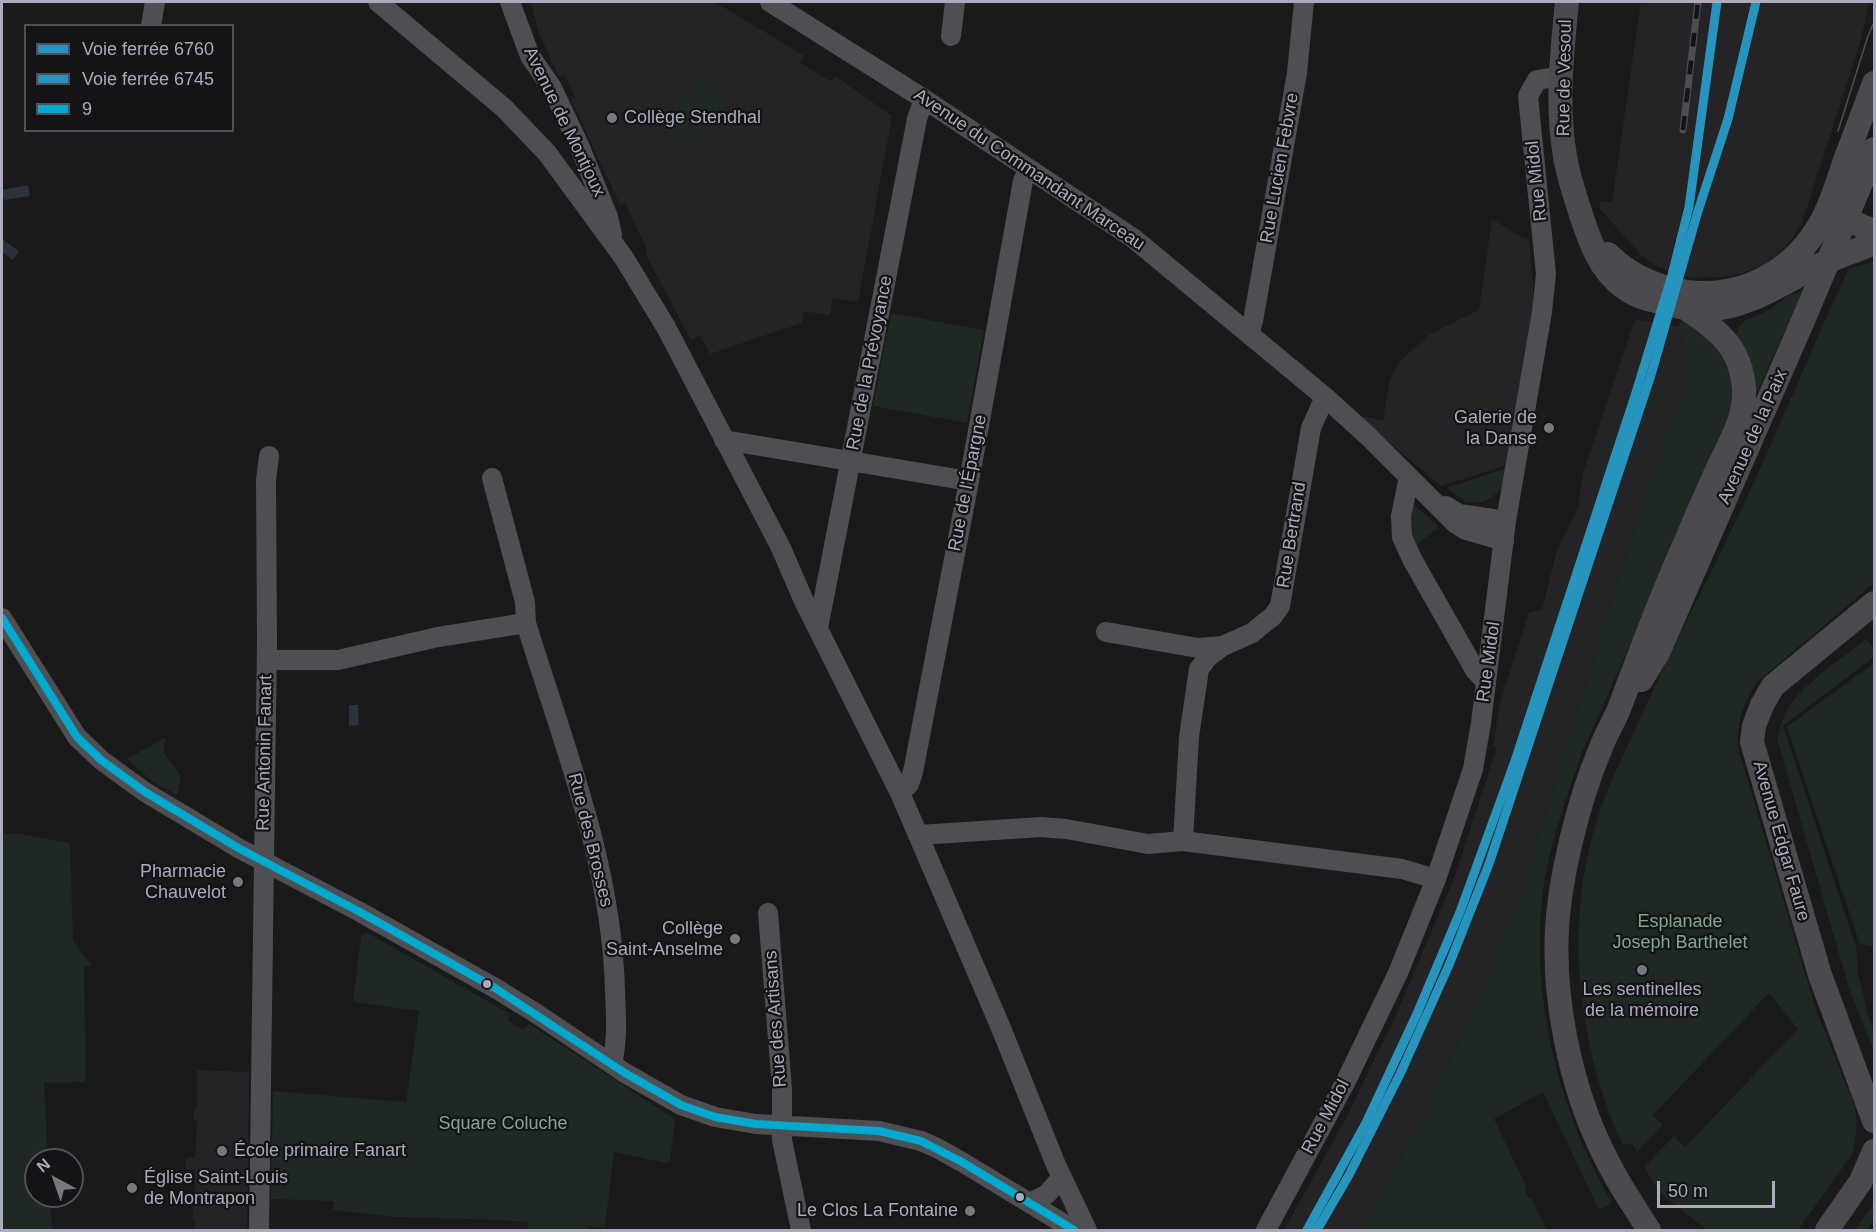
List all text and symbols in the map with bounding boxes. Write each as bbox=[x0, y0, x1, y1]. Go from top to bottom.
street label: Rue de Vesoul bbox=[1553, 19, 1577, 137]
legend bbox=[24, 24, 234, 132]
text: Voie ferrée 6760 bbox=[82, 39, 214, 59]
street label: Avenue de Montjoux bbox=[518, 44, 610, 200]
text: Voie ferrée 6745 bbox=[82, 69, 214, 89]
street label: Avenue du Commandant Marceau bbox=[909, 84, 1149, 256]
street label: Rue Lucien Febvre bbox=[1256, 91, 1304, 245]
text: 9 bbox=[82, 99, 92, 119]
place label: Collège Stendhal bbox=[624, 107, 761, 129]
marker: Collège Stendhal bbox=[605, 111, 619, 125]
street label: Rue Midol bbox=[1522, 140, 1552, 222]
street label: Rue de la Prévoyance bbox=[843, 274, 897, 452]
street label: Avenue de la Paix bbox=[1714, 366, 1792, 508]
place label: Galerie de la Danse bbox=[1454, 407, 1537, 450]
street label: Rue de l'Épargne bbox=[944, 413, 992, 553]
marker: Galerie de la Danse bbox=[1542, 421, 1556, 435]
street label: Rue Bertrand bbox=[1273, 480, 1311, 590]
street label: Rue Midol bbox=[1473, 620, 1505, 704]
street label: Rue Antonin Fanart bbox=[253, 675, 277, 831]
street label: Avenue Edgar Faure bbox=[1748, 758, 1814, 924]
street label: Rue des Brosses bbox=[563, 771, 617, 909]
place label: Pharmacie Chauvelot bbox=[140, 861, 226, 904]
marker: Pharmacie Chauvelot bbox=[231, 875, 245, 889]
park label: Esplanade Joseph Barthelet bbox=[1612, 911, 1748, 954]
place label: Collège Saint-Anselme bbox=[606, 918, 723, 960]
marker: Collège Saint-Anselme bbox=[728, 932, 742, 946]
street label: Rue des Artisans bbox=[760, 950, 792, 1088]
marker: Les sentinelles de la mémoire bbox=[1635, 963, 1649, 977]
unlabelled marker bbox=[481, 978, 493, 990]
place label: Les sentinelles de la mémoire bbox=[1582, 979, 1702, 1022]
street label: Rue Midol bbox=[1297, 1076, 1355, 1158]
park label: Square Coluche bbox=[438, 1113, 568, 1135]
place label: École primaire Fanart bbox=[234, 1140, 406, 1162]
marker: École primaire Fanart bbox=[215, 1144, 229, 1158]
north arrow bbox=[24, 1148, 84, 1208]
text: N bbox=[34, 1155, 53, 1176]
place label: Église Saint-Louis de Montrapon bbox=[144, 1167, 288, 1210]
scale bar bbox=[1660, 1169, 1778, 1207]
marker: Église Saint-Louis de Montrapon bbox=[125, 1181, 139, 1195]
text: 50 m bbox=[1668, 1181, 1708, 1201]
unlabelled marker bbox=[1014, 1191, 1026, 1203]
place label: Le Clos La Fontaine bbox=[797, 1200, 958, 1222]
marker: Le Clos La Fontaine bbox=[963, 1204, 977, 1218]

